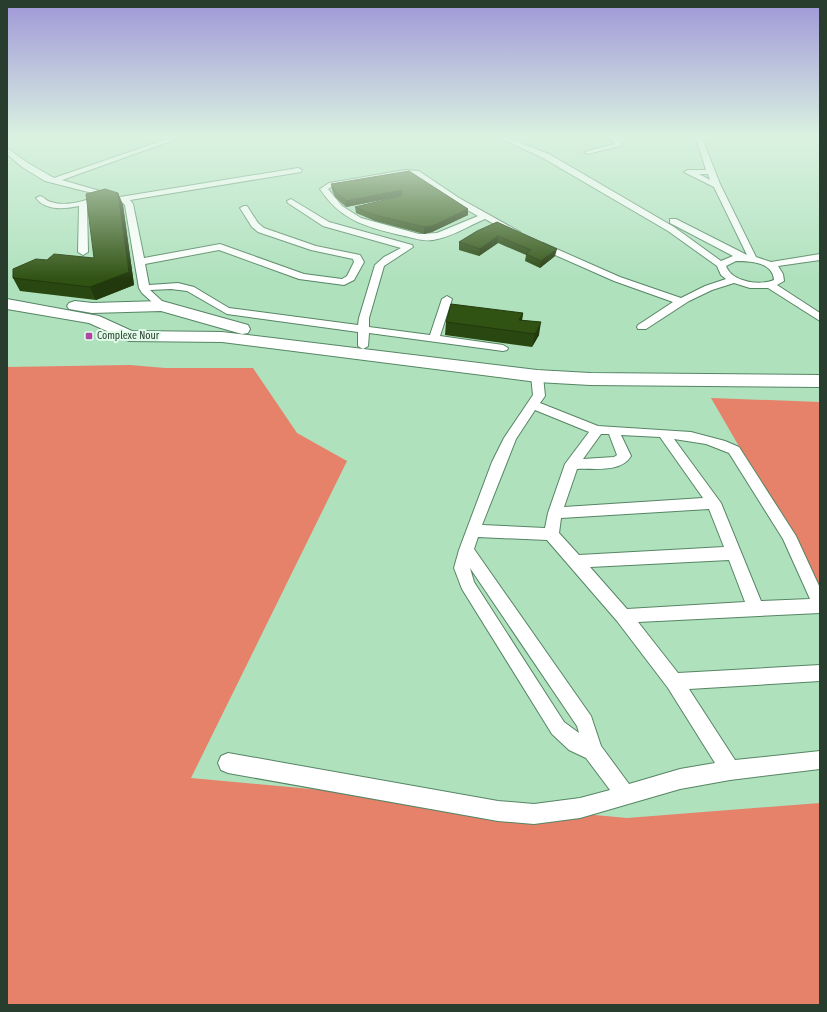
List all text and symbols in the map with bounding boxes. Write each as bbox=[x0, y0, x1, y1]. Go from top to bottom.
place label: Complexe Nour bbox=[97, 330, 160, 342]
marker: Complexe Nour bbox=[84, 331, 94, 341]

